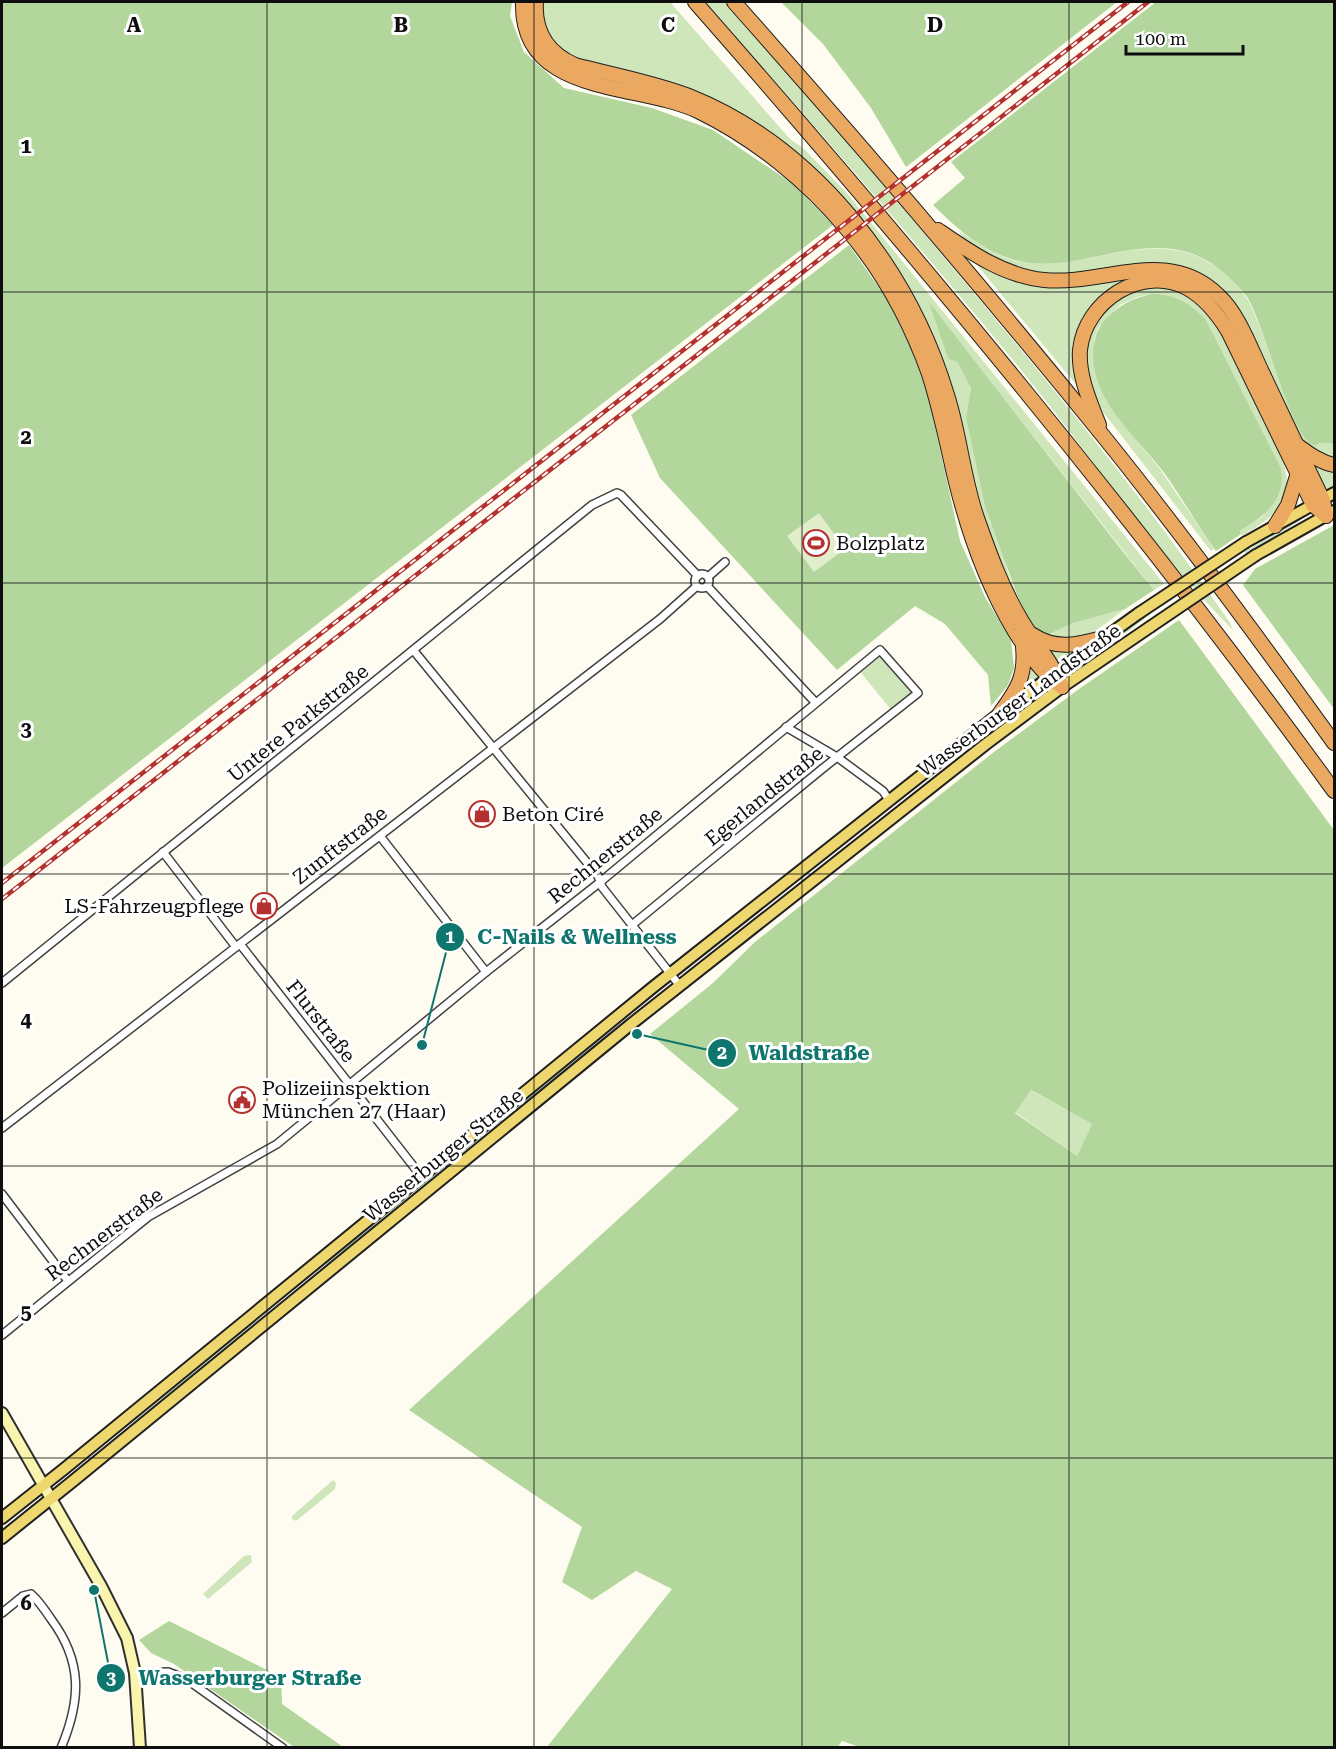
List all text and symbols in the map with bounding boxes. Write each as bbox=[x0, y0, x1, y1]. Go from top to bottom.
text: A bbox=[127, 13, 142, 37]
text: B bbox=[394, 13, 408, 37]
text: C bbox=[661, 13, 675, 37]
text: D bbox=[927, 13, 943, 37]
scale bar bbox=[1126, 18, 1243, 56]
text: 100 m bbox=[1135, 28, 1186, 49]
text: 1 bbox=[20, 134, 32, 158]
text: 2 bbox=[20, 425, 32, 449]
sports icon: Bolzplatz bbox=[801, 528, 831, 558]
place label: Bolzplatz bbox=[836, 531, 924, 555]
street label: Wasserburger Landstraße bbox=[913, 618, 1125, 782]
street label: Untere Parkstraße bbox=[223, 659, 373, 787]
text: 3 bbox=[20, 717, 32, 741]
street label: Egerlandstraße bbox=[700, 741, 828, 851]
shop icon: Beton Ciré bbox=[467, 799, 497, 829]
street label: Zunftstraße bbox=[288, 801, 392, 889]
place label: Beton Ciré bbox=[502, 802, 604, 826]
street label: Rechnerstraße bbox=[543, 802, 667, 908]
shop icon: LS-Fahrzeugpflege bbox=[249, 891, 279, 921]
place label: LS-Fahrzeugpflege bbox=[64, 894, 244, 918]
callout: C-Nails & Wellness bbox=[435, 917, 689, 956]
text: C-Nails & Wellness bbox=[477, 925, 677, 949]
text: 1 bbox=[445, 926, 455, 947]
street label: Flurstraße bbox=[281, 975, 361, 1067]
text: 4 bbox=[20, 1008, 32, 1032]
callout: Waldstraße bbox=[707, 1033, 882, 1072]
text: Waldstraße bbox=[748, 1041, 870, 1065]
text: 2 bbox=[717, 1042, 727, 1063]
place label: Polizeiinspektion München 27 (Haar) bbox=[262, 1076, 446, 1123]
street label: Wasserburger Straße bbox=[358, 1083, 528, 1227]
public building icon: Polizeiinspektion München 27 (Haar) bbox=[227, 1085, 257, 1115]
street label: Rechnerstraße bbox=[41, 1182, 167, 1286]
text: 5 bbox=[20, 1300, 32, 1324]
text: 6 bbox=[20, 1591, 32, 1615]
callout: Wasserburger Straße bbox=[96, 1658, 373, 1697]
text: Wasserburger Straße bbox=[138, 1666, 362, 1690]
text: 3 bbox=[106, 1667, 116, 1688]

